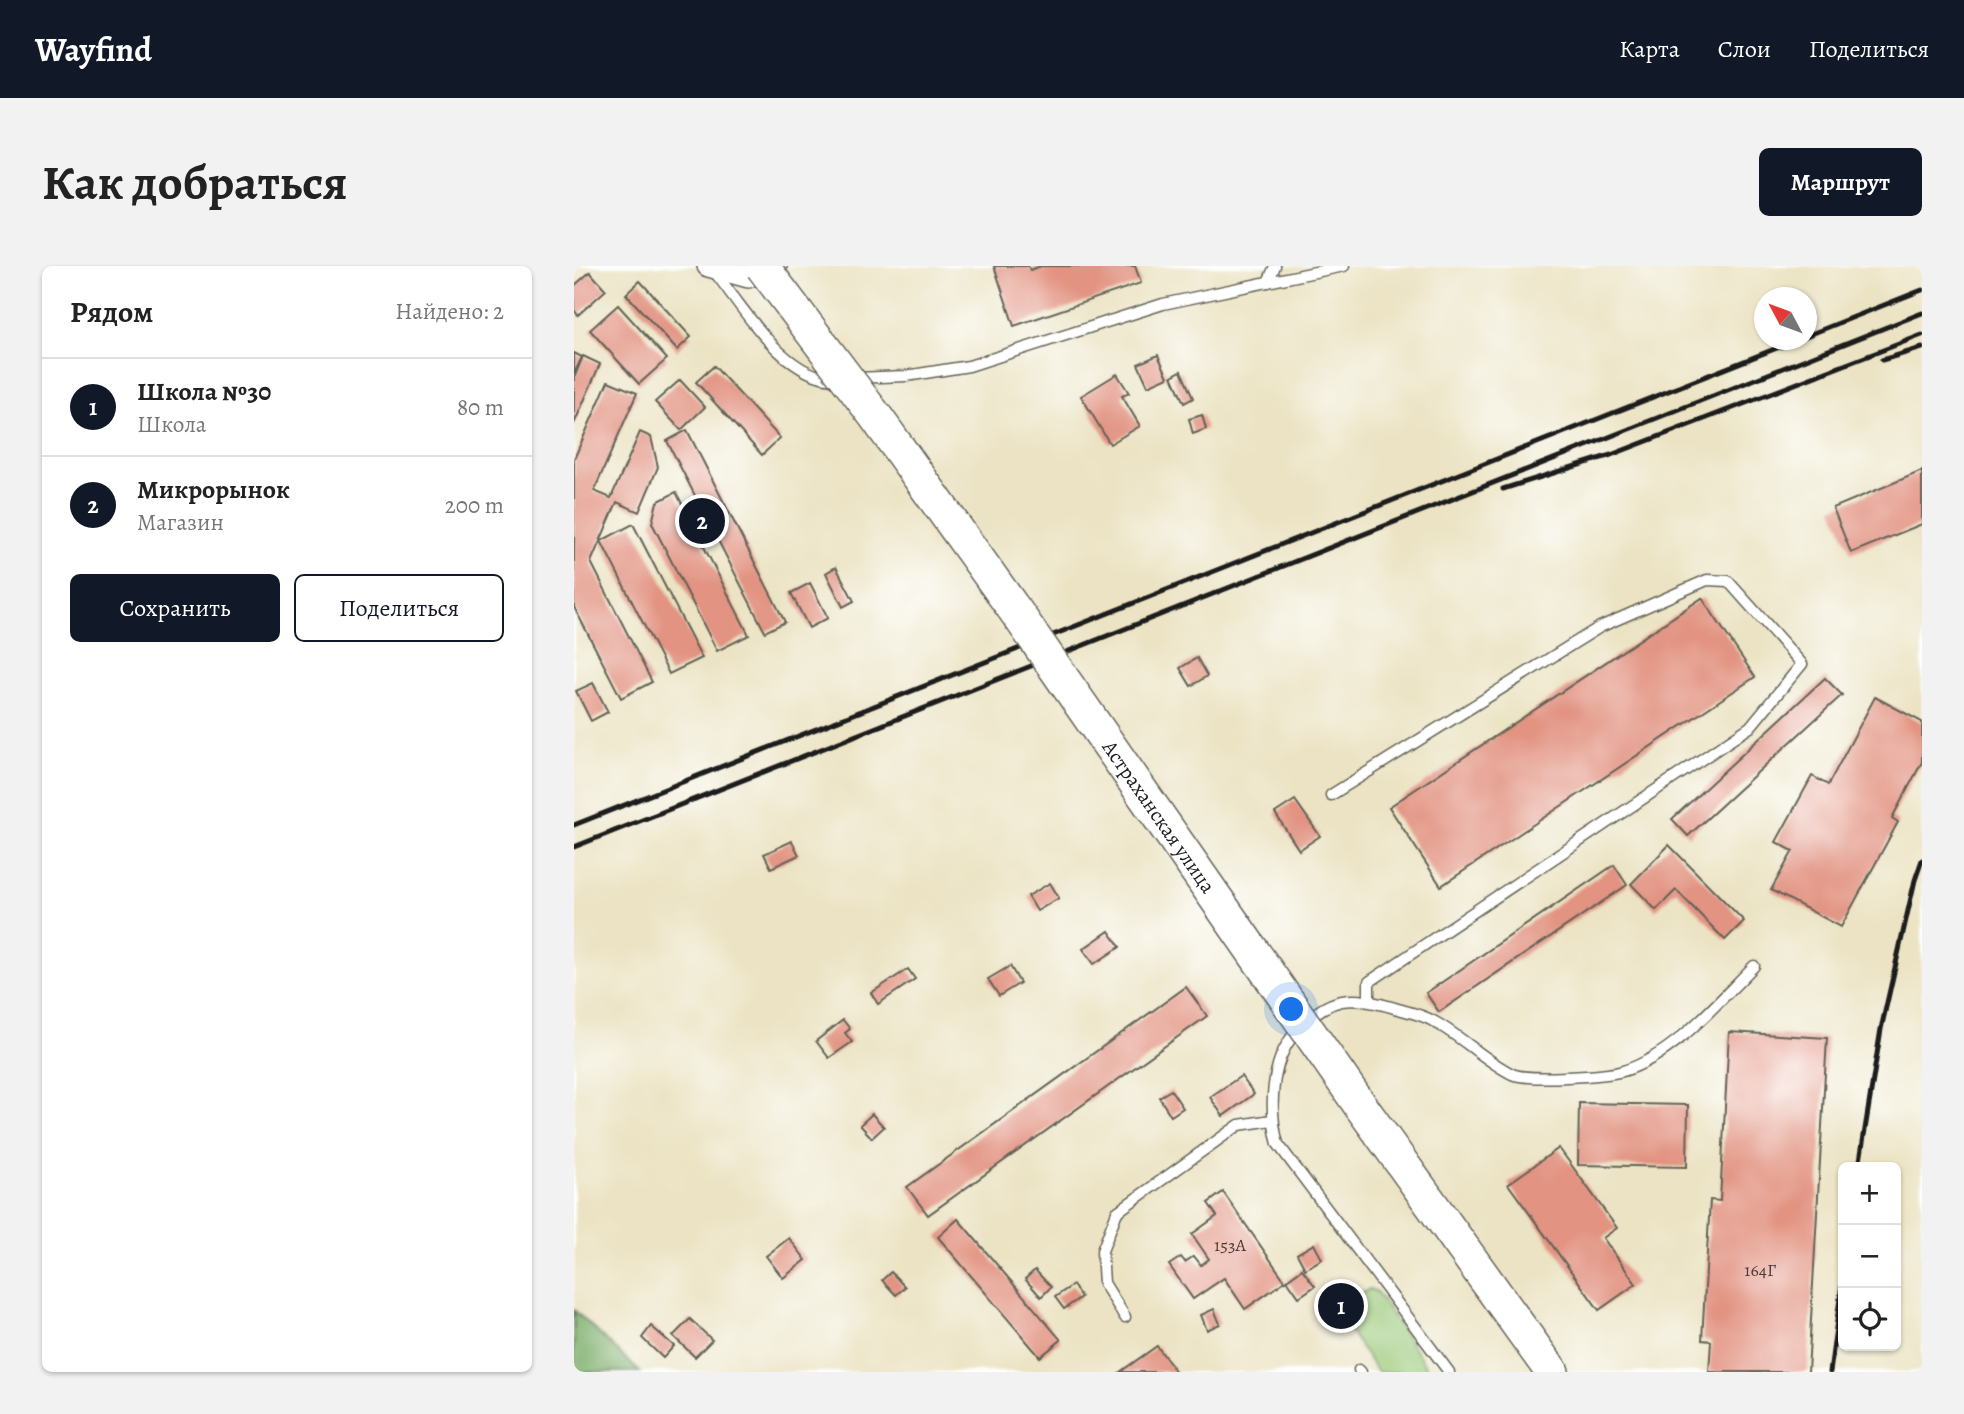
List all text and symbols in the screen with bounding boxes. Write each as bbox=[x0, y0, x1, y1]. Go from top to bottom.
text: Wayfind bbox=[35, 27, 152, 72]
text: Карта bbox=[1619, 33, 1680, 65]
text: Слои bbox=[1718, 33, 1771, 65]
text: Поделиться bbox=[1809, 33, 1929, 65]
button: Маршрут bbox=[1759, 148, 1922, 216]
text: Как добраться bbox=[42, 149, 348, 216]
north arrow bbox=[1754, 287, 1817, 350]
text: Рядом bbox=[70, 292, 153, 332]
text: Найдено: 2 bbox=[395, 296, 504, 327]
text: Школа №30 bbox=[137, 374, 271, 409]
text: 1 bbox=[89, 392, 97, 423]
text: 80 m bbox=[457, 392, 504, 423]
text: Школа bbox=[137, 409, 206, 440]
text: Микрорынок bbox=[137, 472, 290, 507]
text: 2 bbox=[87, 490, 99, 521]
text: 200 m bbox=[445, 490, 504, 521]
pin: 2 bbox=[679, 495, 725, 547]
text: Магазин bbox=[137, 507, 224, 538]
button: Сохранить bbox=[70, 574, 280, 642]
button: Поделиться bbox=[294, 574, 504, 642]
street label: Астраханская улица bbox=[1095, 734, 1222, 899]
your location bbox=[1274, 992, 1308, 1026]
map controls bbox=[1838, 1162, 1901, 1351]
button: + bbox=[1838, 1162, 1901, 1225]
button: − bbox=[1838, 1225, 1901, 1288]
house number: 153А bbox=[1214, 1233, 1246, 1257]
house number: 164Г bbox=[1744, 1258, 1776, 1282]
pin: 1 bbox=[1318, 1280, 1364, 1332]
button: locate bbox=[1838, 1288, 1901, 1351]

